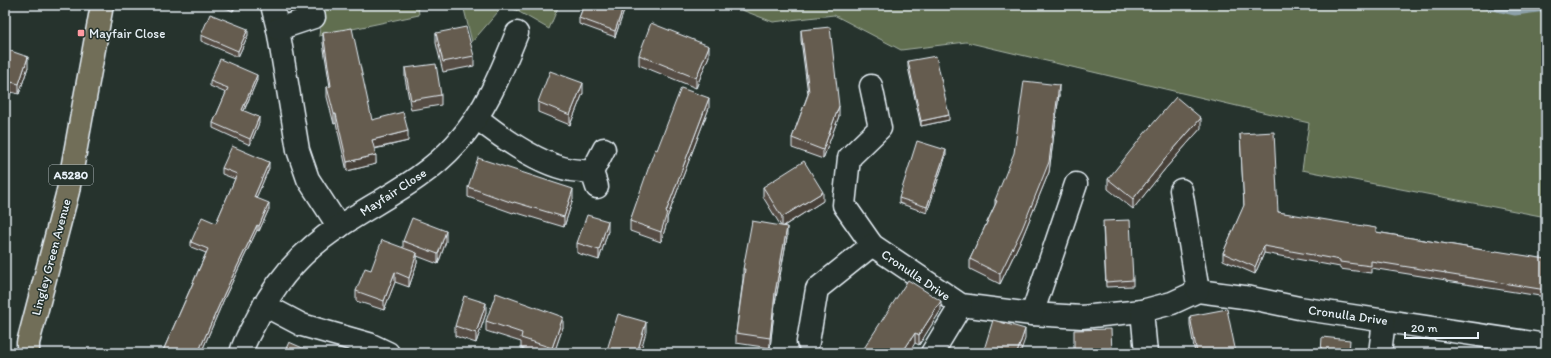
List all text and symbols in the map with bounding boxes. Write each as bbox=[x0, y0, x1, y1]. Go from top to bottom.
place label: Mayfair Close bbox=[89, 26, 165, 41]
marker: Mayfair Close bbox=[76, 28, 86, 38]
road number: A5280 bbox=[49, 165, 93, 185]
street label: Mayfair Close bbox=[357, 165, 429, 219]
street label: Lingley Green Avenue bbox=[28, 197, 74, 317]
street label: Cronulla Drive bbox=[879, 246, 953, 304]
street label: Cronulla Drive bbox=[1307, 302, 1389, 328]
scale bar bbox=[1405, 314, 1478, 340]
text: 20 m bbox=[1411, 321, 1438, 335]

